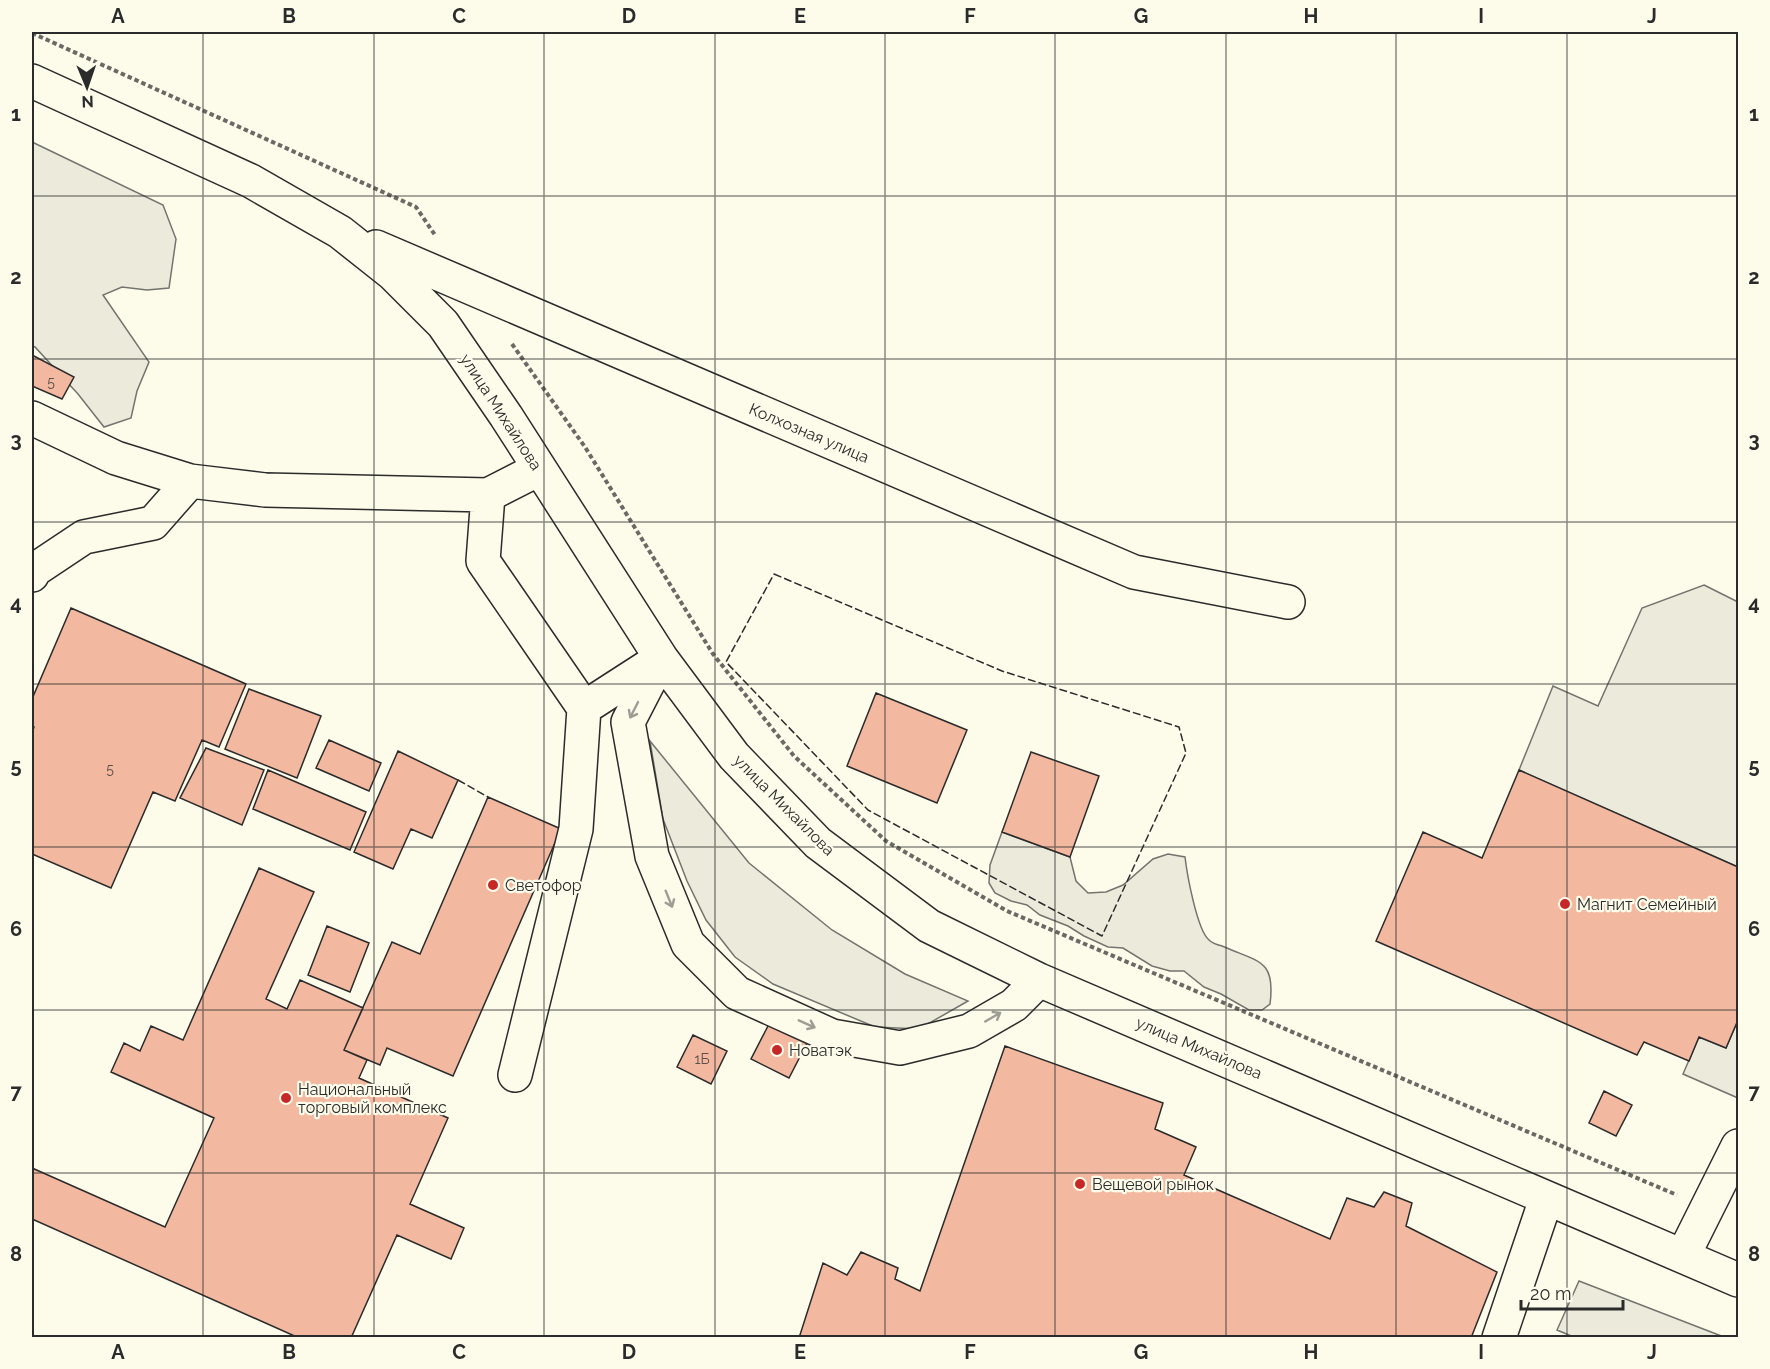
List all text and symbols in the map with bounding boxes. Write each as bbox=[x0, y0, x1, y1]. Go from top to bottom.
text: A bbox=[111, 4, 125, 28]
text: B bbox=[282, 4, 296, 28]
text: C bbox=[452, 4, 466, 28]
text: D bbox=[622, 4, 636, 28]
text: E bbox=[794, 4, 806, 28]
text: F bbox=[964, 4, 976, 28]
text: G bbox=[1134, 4, 1148, 28]
text: H bbox=[1304, 4, 1318, 28]
text: I bbox=[1478, 4, 1484, 28]
text: J bbox=[1647, 4, 1657, 28]
north arrow bbox=[57, 57, 117, 117]
text: N bbox=[81, 92, 94, 111]
text: 1 bbox=[11, 102, 21, 126]
text: 1 bbox=[1749, 102, 1759, 126]
text: 2 bbox=[10, 265, 22, 289]
text: 2 bbox=[1748, 265, 1760, 289]
street label: улица Михайлова bbox=[456, 350, 546, 474]
house number: 5 bbox=[47, 374, 55, 390]
street label: Колхозная улица bbox=[746, 399, 872, 467]
text: 3 bbox=[10, 428, 22, 452]
text: 3 bbox=[1748, 428, 1760, 452]
text: 4 bbox=[10, 591, 22, 615]
text: 4 bbox=[1748, 591, 1760, 615]
one-way arrow bbox=[628, 701, 639, 719]
street label: улица Михайлова bbox=[730, 751, 838, 859]
text: 5 bbox=[10, 754, 22, 778]
text: 5 bbox=[1748, 754, 1760, 778]
house number: 5 bbox=[106, 761, 114, 777]
place label: Светофор bbox=[505, 876, 582, 895]
marker: Светофор bbox=[486, 878, 500, 892]
one-way arrow bbox=[664, 889, 675, 907]
place label: Магнит Семейный bbox=[1577, 895, 1717, 914]
marker: Магнит Семейный bbox=[1558, 897, 1572, 911]
text: 6 bbox=[10, 917, 22, 941]
text: 6 bbox=[1748, 917, 1760, 941]
one-way arrow bbox=[984, 1011, 1001, 1023]
street label: улица Михайлова bbox=[1133, 1013, 1265, 1083]
one-way arrow bbox=[797, 1019, 815, 1031]
place label: Новатэк bbox=[789, 1041, 852, 1060]
marker: Новатэк bbox=[770, 1043, 784, 1057]
house number: 1Б bbox=[694, 1051, 710, 1067]
text: 7 bbox=[10, 1080, 22, 1104]
place label: Национальный торговый комплекс bbox=[298, 1080, 447, 1117]
text: 7 bbox=[1748, 1080, 1760, 1104]
marker: Национальный торговый комплекс bbox=[279, 1091, 293, 1105]
place label: Вещевой рынок bbox=[1092, 1175, 1214, 1194]
marker: Вещевой рынок bbox=[1073, 1177, 1087, 1191]
text: 8 bbox=[10, 1242, 22, 1266]
text: 8 bbox=[1748, 1242, 1760, 1266]
scale bar bbox=[1521, 1273, 1623, 1311]
text: 20 m bbox=[1530, 1283, 1572, 1304]
text: A bbox=[111, 1340, 125, 1364]
text: B bbox=[282, 1340, 296, 1364]
text: C bbox=[452, 1340, 466, 1364]
text: D bbox=[622, 1340, 636, 1364]
text: E bbox=[794, 1340, 806, 1364]
text: F bbox=[964, 1340, 976, 1364]
text: G bbox=[1134, 1340, 1148, 1364]
text: H bbox=[1304, 1340, 1318, 1364]
text: I bbox=[1478, 1340, 1484, 1364]
text: J bbox=[1647, 1340, 1657, 1364]

